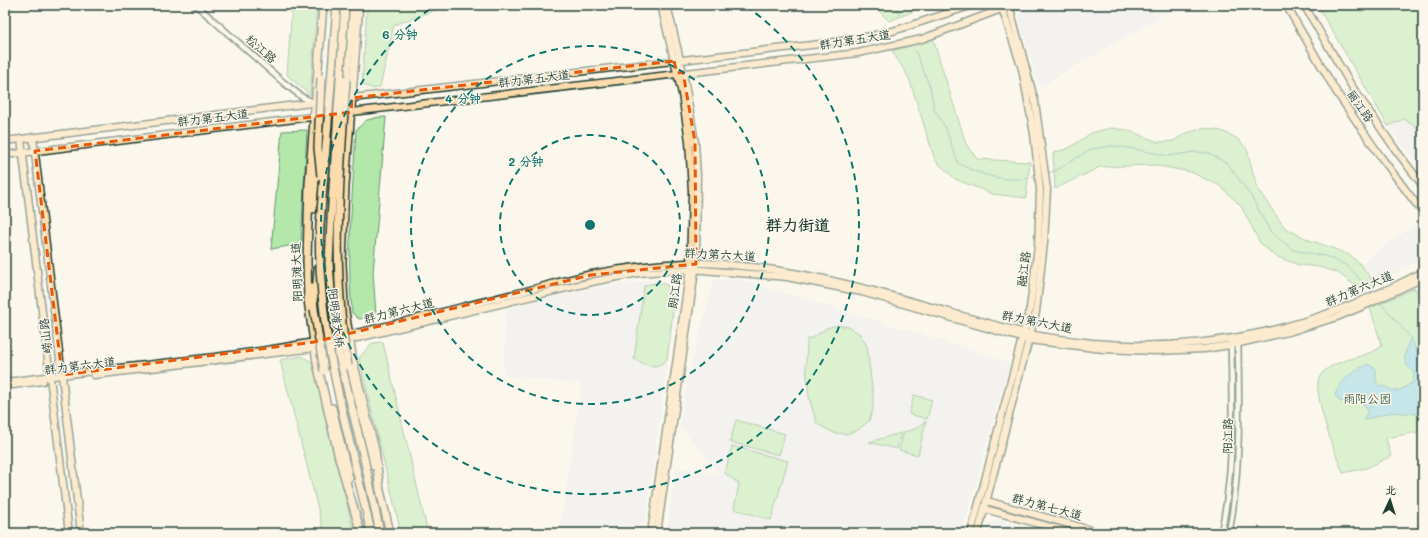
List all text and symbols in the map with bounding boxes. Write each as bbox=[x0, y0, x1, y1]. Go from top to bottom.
street label: 群力第五大道 bbox=[818, 25, 892, 53]
text: 6 分钟 bbox=[382, 26, 418, 42]
street label: 松江路 bbox=[243, 30, 280, 66]
street label: 群力第五大道 bbox=[497, 66, 571, 90]
street label: 丽江路 bbox=[1344, 86, 1378, 125]
text: 4 分钟 bbox=[445, 90, 481, 106]
street label: 群力第五大道 bbox=[176, 105, 250, 129]
text: 2 分钟 bbox=[508, 153, 544, 169]
district label: 群力街道 bbox=[766, 214, 830, 235]
centre of rings bbox=[583, 218, 597, 232]
street label: 阳明滩大道 bbox=[287, 242, 305, 302]
street label: 群力第六大道 bbox=[684, 244, 756, 264]
street label: 融江路 bbox=[1013, 250, 1033, 288]
street label: 群力第六大道 bbox=[1322, 267, 1395, 310]
street label: 朗江路 bbox=[664, 272, 684, 310]
street label: 阳明滩大桥 bbox=[325, 287, 349, 350]
street label: 群力第六大道 bbox=[362, 294, 436, 327]
street label: 群力第六大道 bbox=[1000, 306, 1074, 336]
street label: 崂山路 bbox=[35, 317, 55, 355]
street label: 群力第六大道 bbox=[43, 353, 117, 377]
park label: 雨阳公园 bbox=[1343, 390, 1391, 406]
street label: 阳江路 bbox=[1219, 418, 1235, 454]
north arrow bbox=[1370, 480, 1410, 520]
text: 北 bbox=[1385, 482, 1397, 497]
street label: 群力第七大道 bbox=[1010, 489, 1084, 523]

